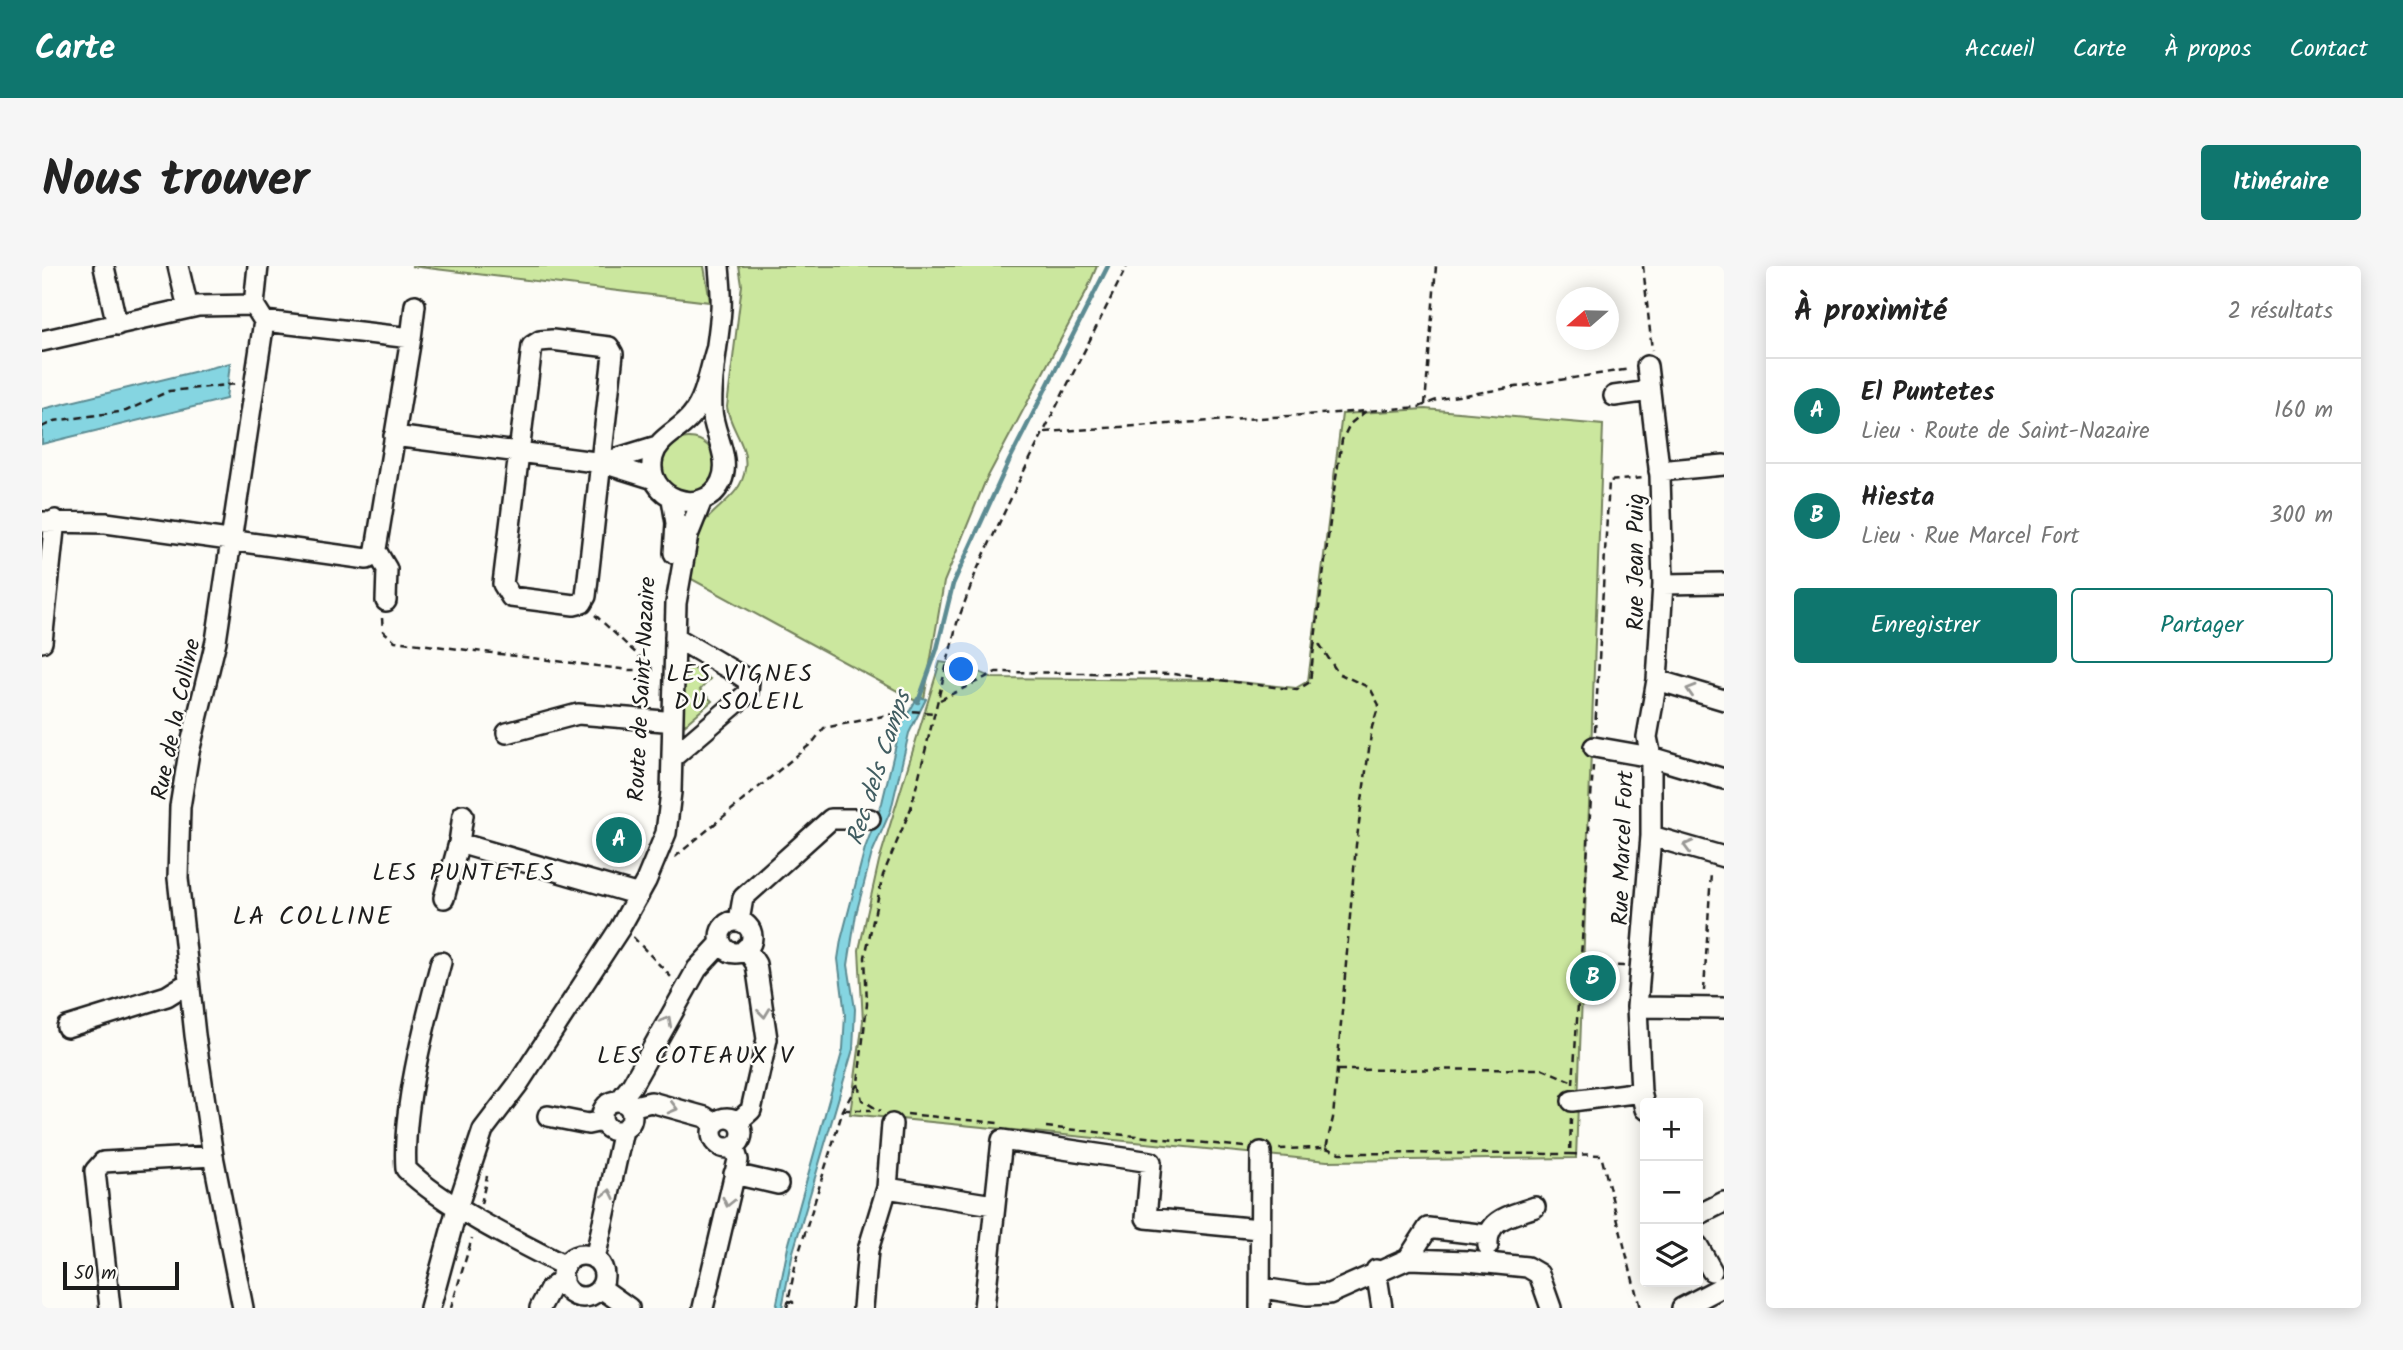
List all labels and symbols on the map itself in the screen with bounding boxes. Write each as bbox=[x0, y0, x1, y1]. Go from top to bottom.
north arrow bbox=[1556, 287, 1619, 350]
street label: Rue Jean Puig bbox=[1619, 493, 1655, 631]
street label: Route de Saint-Nazaire bbox=[619, 576, 667, 803]
street label: Rue de la Colline bbox=[142, 635, 212, 804]
your location bbox=[944, 652, 978, 686]
district label: LES VIGNES DU SOLEIL bbox=[666, 655, 814, 722]
water label: Rec dels Camps bbox=[836, 684, 924, 851]
one-way arrow bbox=[1685, 684, 1697, 698]
street label: Rue Marcel Fort bbox=[1603, 769, 1645, 926]
pin: A bbox=[596, 814, 642, 866]
one-way arrow bbox=[1682, 840, 1694, 854]
district label: LES PUNTETES bbox=[372, 854, 556, 893]
district label: LA COLLINE bbox=[232, 896, 394, 938]
pin: B bbox=[1570, 952, 1616, 1004]
one-way arrow bbox=[757, 1007, 772, 1019]
one-way arrow bbox=[659, 1016, 673, 1028]
district label: LES COTEAUX V bbox=[597, 1037, 795, 1076]
one-way arrow bbox=[667, 1100, 679, 1114]
one-way arrow bbox=[601, 1188, 616, 1200]
one-way arrow bbox=[721, 1196, 736, 1208]
scale bar bbox=[63, 1259, 178, 1291]

